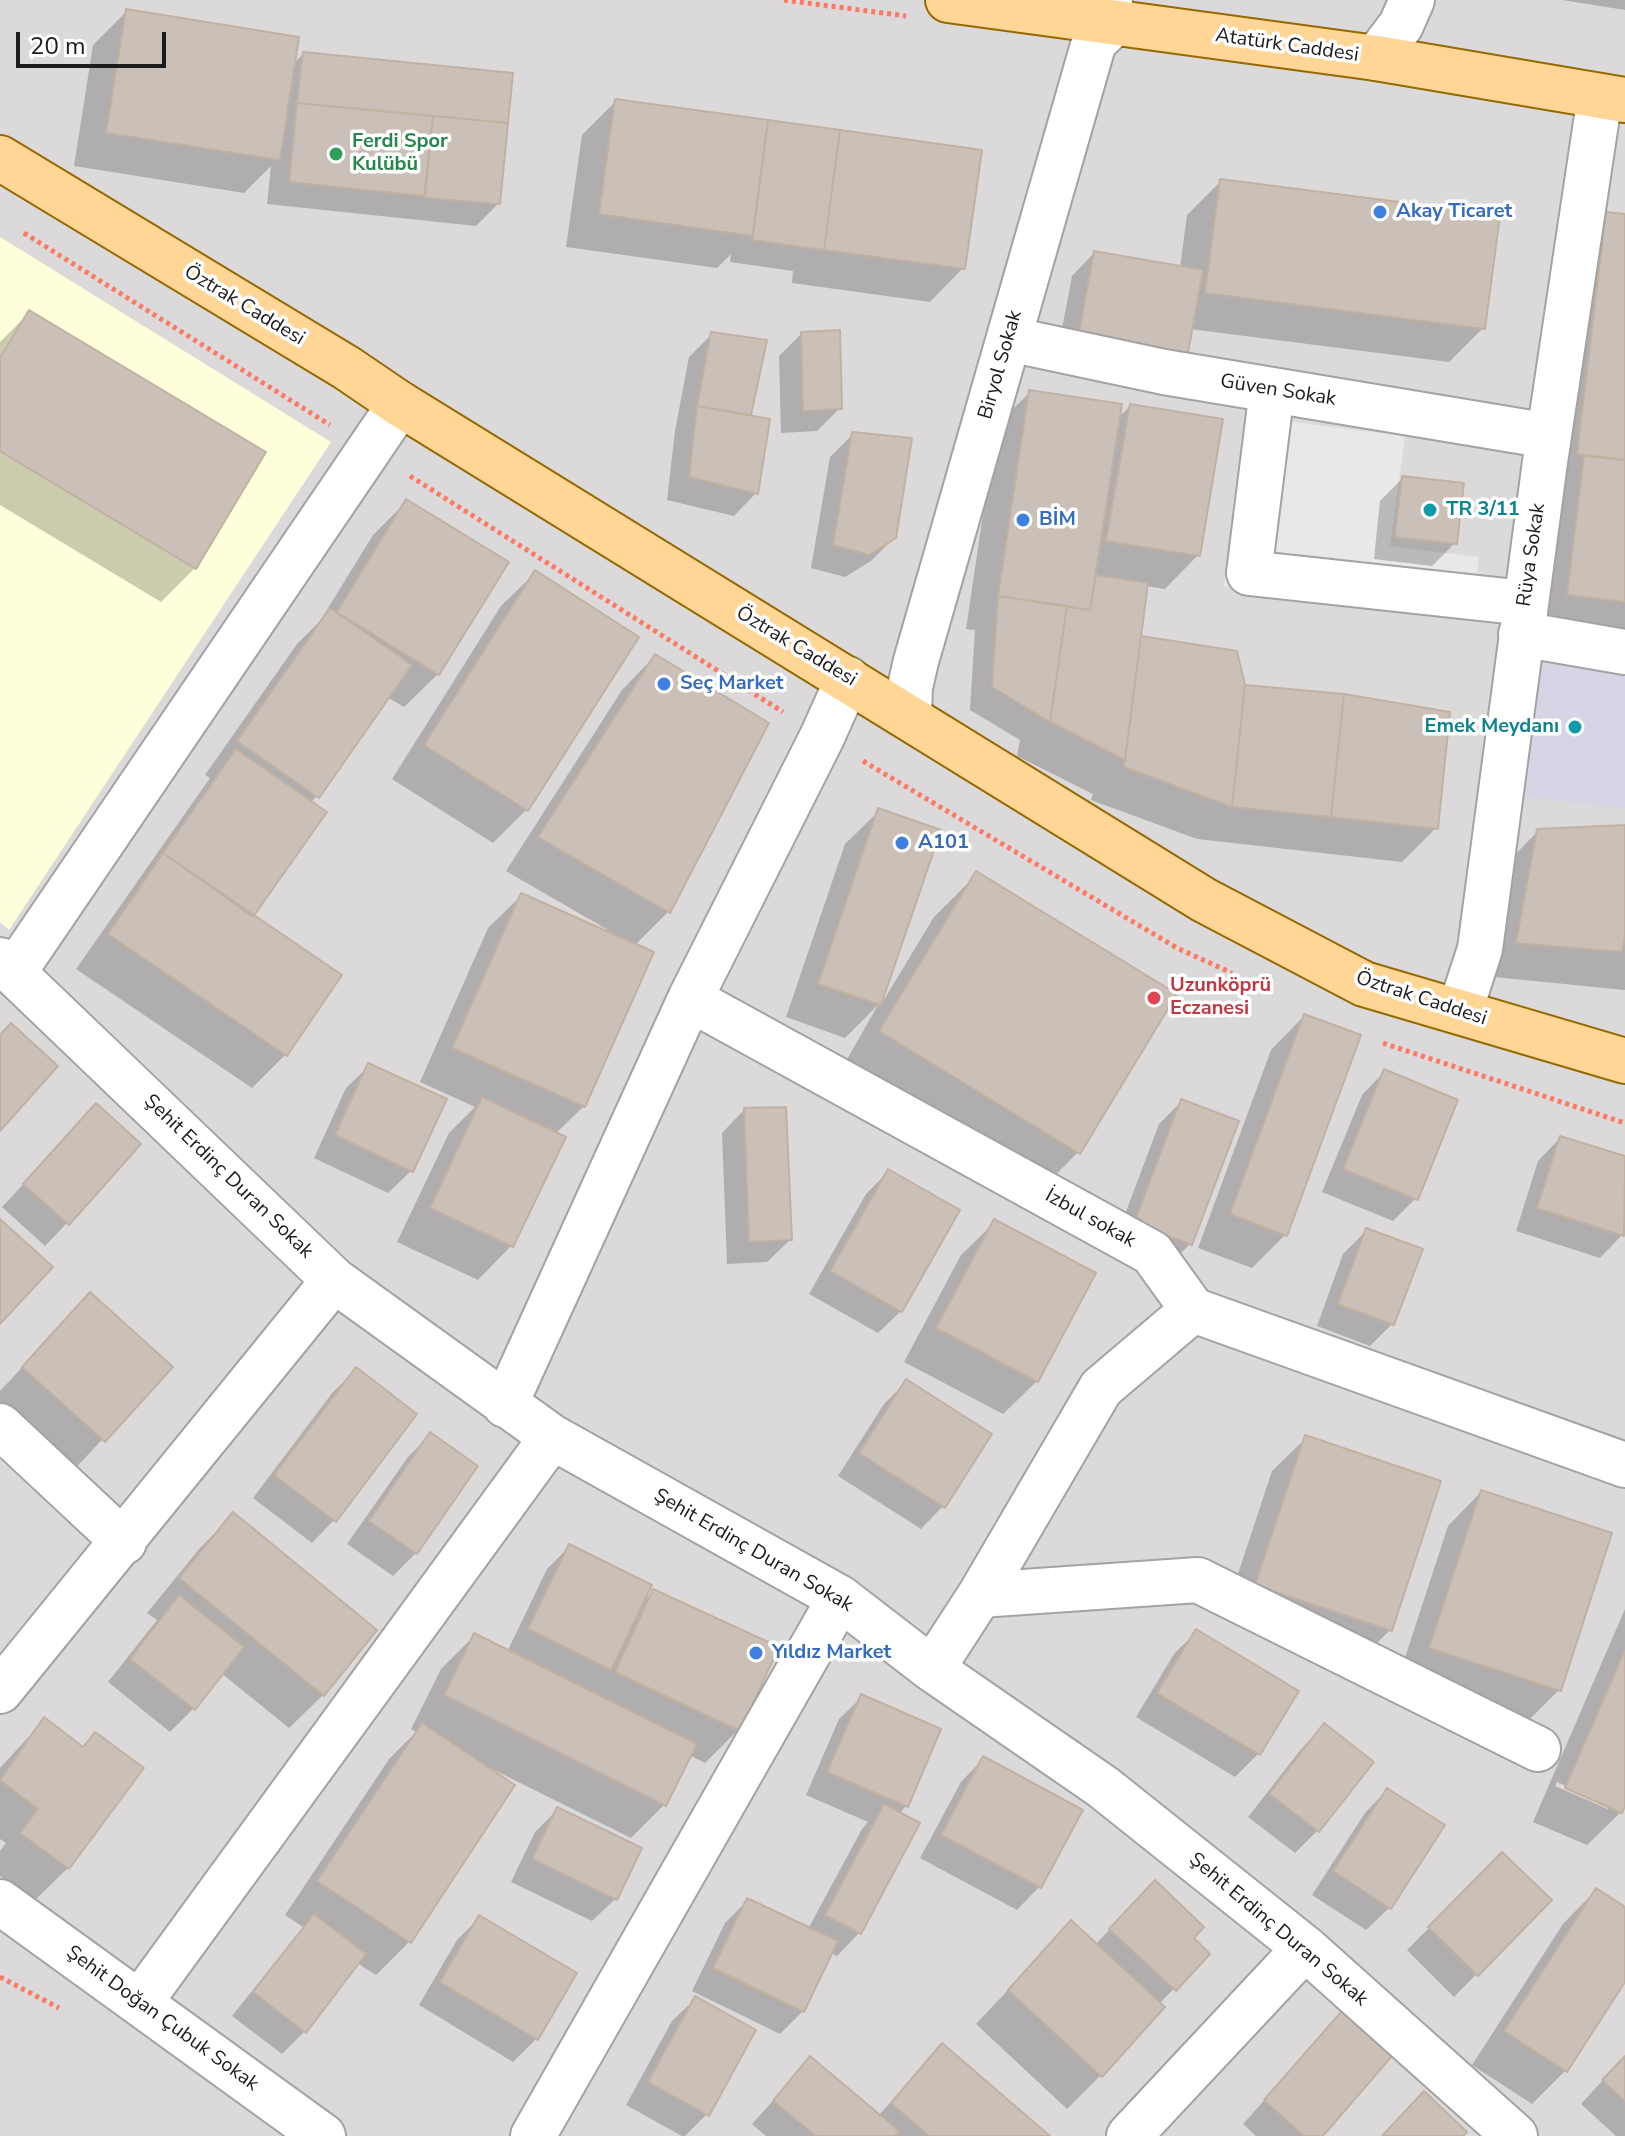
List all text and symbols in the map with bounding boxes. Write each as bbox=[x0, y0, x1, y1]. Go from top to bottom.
scale bar bbox=[20, 16, 170, 66]
street label: Atatürk Caddesi bbox=[1214, 24, 1360, 68]
text: 20 m bbox=[30, 30, 86, 62]
place label: Ferdi Spor Kulübü bbox=[352, 130, 448, 177]
marker: Ferdi Spor Kulübü bbox=[327, 145, 345, 163]
place label: Akay Ticaret bbox=[1396, 200, 1512, 224]
marker: Akay Ticaret bbox=[1371, 203, 1389, 221]
street label: Öztrak Caddesi bbox=[179, 261, 309, 351]
street label: Biryol Sokak bbox=[974, 308, 1028, 422]
street label: Güven Sokak bbox=[1218, 370, 1338, 412]
place label: TR 3/11 bbox=[1446, 498, 1520, 522]
marker: TR 3/11 bbox=[1421, 501, 1439, 519]
street label: Rüya Sokak bbox=[1513, 502, 1551, 608]
place label: BİM bbox=[1039, 508, 1076, 532]
marker: BİM bbox=[1014, 511, 1032, 529]
street label: Öztrak Caddesi bbox=[731, 602, 861, 692]
place label: Seç Market bbox=[680, 672, 783, 696]
marker: Seç Market bbox=[655, 675, 673, 693]
place label: Emek Meydanı bbox=[1424, 715, 1559, 739]
marker: Emek Meydanı bbox=[1566, 718, 1584, 736]
place label: A101 bbox=[918, 831, 969, 855]
marker: A101 bbox=[893, 834, 911, 852]
street label: Öztrak Caddesi bbox=[1352, 967, 1490, 1031]
place label: Uzunköprü Eczanesi bbox=[1170, 974, 1271, 1021]
marker: Uzunköprü Eczanesi bbox=[1145, 989, 1163, 1007]
street label: Şehit Erdinç Duran Sokak bbox=[138, 1090, 318, 1264]
street label: İzbul sokak bbox=[1041, 1184, 1139, 1254]
street label: Şehit Erdinç Duran Sokak bbox=[649, 1484, 857, 1618]
place label: Yıldız Market bbox=[772, 1641, 891, 1665]
marker: Yıldız Market bbox=[747, 1644, 765, 1662]
street label: Şehit Erdinç Duran Sokak bbox=[1184, 1848, 1372, 2012]
street label: Şehit Doğan Çubuk Sokak bbox=[61, 1941, 263, 2097]

